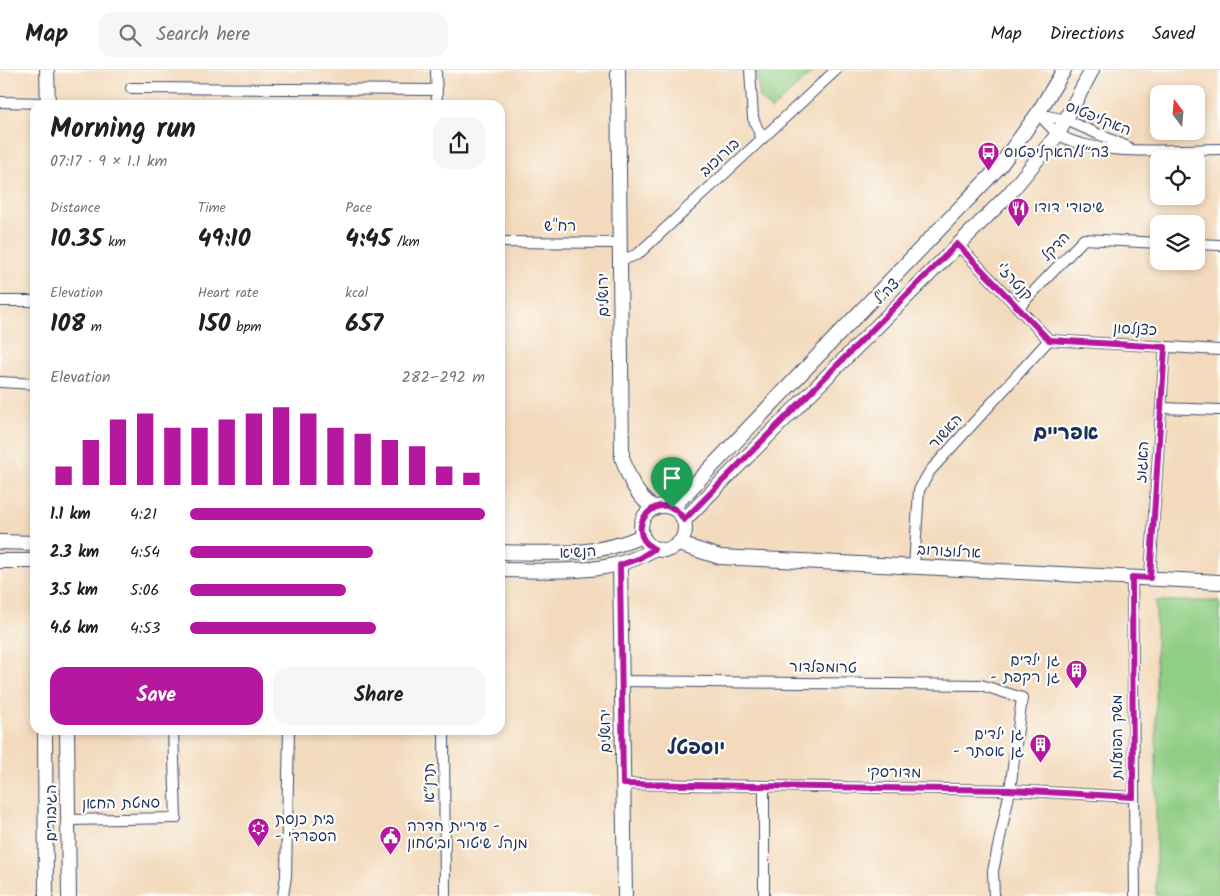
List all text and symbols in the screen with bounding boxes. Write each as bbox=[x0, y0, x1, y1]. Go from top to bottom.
search box bbox=[98, 12, 448, 57]
text: Map bbox=[25, 15, 68, 54]
text: Search here bbox=[156, 20, 250, 50]
text: Map bbox=[990, 20, 1022, 49]
text: Directions bbox=[1050, 20, 1124, 49]
text: Saved bbox=[1152, 20, 1195, 49]
icon: search bbox=[116, 21, 144, 49]
north arrow bbox=[1150, 85, 1205, 140]
map controls bbox=[1150, 85, 1205, 270]
street label: האקליפטוס bbox=[1061, 95, 1135, 143]
text: Morning run bbox=[50, 107, 196, 152]
button: share bbox=[433, 117, 485, 169]
street label: בורוכוב bbox=[694, 133, 746, 183]
bus stop icon: צה״ל/האקליפטוס bbox=[976, 141, 1000, 172]
place label: צה״ל/האקליפטוס bbox=[1004, 141, 1109, 165]
text: 07:17 · 9 × 1.1 km bbox=[50, 149, 167, 174]
button: locate bbox=[1150, 150, 1205, 205]
restaurant icon: שיפודי דודו bbox=[1006, 196, 1030, 227]
place label: שיפודי דודו bbox=[1034, 196, 1105, 220]
text: Distance bbox=[50, 197, 100, 219]
text: Time bbox=[198, 197, 226, 219]
text: Pace bbox=[345, 197, 372, 219]
street label: רח"ש bbox=[544, 215, 576, 239]
button: layers bbox=[1150, 215, 1205, 270]
text: 10.35 bbox=[50, 219, 103, 259]
text: 49:10 bbox=[198, 219, 250, 259]
text: 4:45 bbox=[345, 219, 391, 259]
street label: הדקל bbox=[1036, 227, 1076, 267]
text: km bbox=[103, 231, 126, 253]
text: /km bbox=[391, 231, 420, 253]
street label: קנטרז'י bbox=[990, 257, 1038, 307]
street label: ירושלים bbox=[592, 273, 616, 317]
street label: צה"ל bbox=[868, 273, 906, 311]
text: Elevation bbox=[50, 282, 103, 304]
text: Heart rate bbox=[198, 282, 259, 304]
text: kcal bbox=[345, 282, 368, 304]
text: 108 bbox=[50, 304, 85, 344]
text: 150 bbox=[198, 304, 231, 344]
text: 657 bbox=[345, 304, 383, 344]
text: m bbox=[85, 316, 102, 338]
text: bpm bbox=[231, 316, 262, 338]
street label: כצנלסון bbox=[1112, 317, 1158, 343]
text: Elevation bbox=[50, 365, 111, 390]
text: 282–292 m bbox=[401, 365, 485, 390]
street label: האשור bbox=[923, 409, 969, 455]
district label: אפריים bbox=[1034, 418, 1098, 450]
street label: האגוז bbox=[1130, 440, 1156, 484]
pin bbox=[651, 457, 693, 508]
icon: arrive bbox=[658, 464, 686, 492]
text: 1.1 km bbox=[50, 502, 91, 527]
text: 4:21 bbox=[130, 502, 157, 527]
street label: ארלוזורוב bbox=[916, 538, 982, 566]
text: 2.3 km bbox=[50, 540, 99, 565]
text: 4:54 bbox=[130, 540, 160, 565]
street label: הנשיא bbox=[559, 540, 597, 566]
text: 3.5 km bbox=[50, 578, 98, 603]
text: 5:06 bbox=[130, 578, 159, 603]
text: 4.6 km bbox=[50, 616, 98, 641]
text: 4:53 bbox=[130, 616, 160, 641]
place label: גן ילדים - גן רקפת bbox=[990, 649, 1060, 690]
street label: טרומפלדור bbox=[789, 655, 857, 681]
building icon: גן ילדים - גן רקפת bbox=[1064, 658, 1088, 689]
button: Save bbox=[50, 667, 263, 725]
button: Share bbox=[273, 667, 485, 725]
street label: משק הפועלות bbox=[1106, 695, 1130, 780]
street label: ירושלים bbox=[594, 709, 618, 753]
place label: גן ילדים - גן אסתר bbox=[953, 723, 1024, 764]
building icon: גן ילדים - גן אסתר bbox=[1028, 732, 1052, 763]
district label: יוספטל bbox=[667, 733, 725, 765]
street label: מדורסקי bbox=[866, 761, 922, 785]
street label: תרנ״א bbox=[418, 763, 442, 803]
street label: הגיבורים bbox=[40, 784, 64, 842]
street label: סמטת החאן bbox=[82, 791, 160, 817]
place label: בית כנסת - הספרדי bbox=[275, 808, 337, 849]
place label: עיריית חדרה - מנהל שיטור וביטחון bbox=[407, 815, 528, 856]
synagogue icon: בית כנסת - הספרדי bbox=[247, 817, 271, 848]
public building icon: עיריית חדרה - מנהל שיטור וביטחון bbox=[379, 824, 403, 855]

